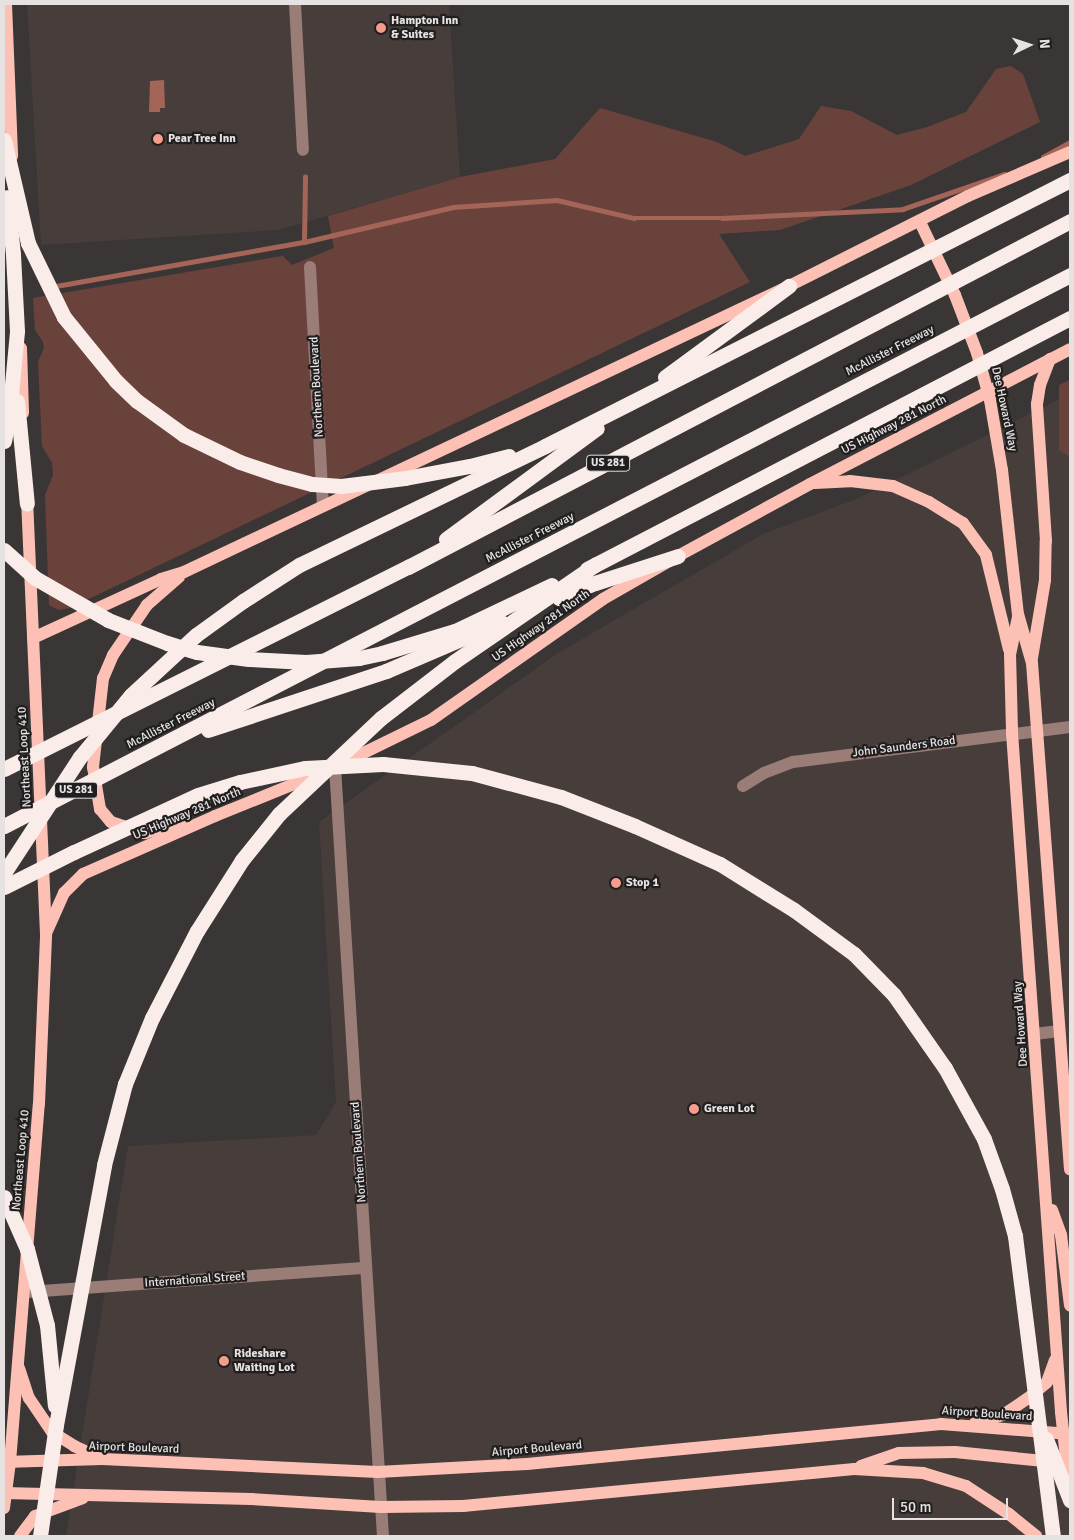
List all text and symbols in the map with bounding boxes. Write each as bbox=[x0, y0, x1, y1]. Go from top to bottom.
place label: Hampton Inn & Suites bbox=[391, 14, 458, 42]
north arrow bbox=[1004, 20, 1054, 70]
marker: Hampton Inn & Suites bbox=[375, 22, 387, 34]
text: N bbox=[1036, 38, 1053, 49]
place label: Pear Tree Inn bbox=[168, 132, 236, 146]
marker: Pear Tree Inn bbox=[152, 133, 164, 145]
street label: McAllister Freeway bbox=[843, 323, 937, 379]
street label: Northern Boulevard bbox=[307, 336, 327, 438]
street label: Dee Howard Way bbox=[988, 365, 1020, 453]
street label: US Highway 281 North bbox=[839, 392, 949, 458]
road number: US 281 bbox=[586, 454, 630, 472]
street label: McAllister Freeway bbox=[483, 510, 577, 566]
street label: US Highway 281 North bbox=[489, 587, 593, 665]
street label: McAllister Freeway bbox=[124, 696, 218, 752]
street label: Northeast Loop 410 bbox=[15, 706, 35, 808]
street label: John Saunders Road bbox=[852, 734, 956, 760]
road number: US 281 bbox=[54, 782, 98, 798]
street label: US Highway 281 North bbox=[131, 785, 243, 843]
place label: Stop 1 bbox=[626, 876, 659, 890]
marker: Stop 1 bbox=[610, 877, 622, 889]
street label: Dee Howard Way bbox=[1011, 981, 1031, 1067]
street label: Northern Boulevard bbox=[348, 1101, 370, 1203]
place label: Green Lot bbox=[704, 1102, 754, 1116]
marker: Green Lot bbox=[688, 1103, 700, 1115]
street label: Northeast Loop 410 bbox=[9, 1109, 33, 1211]
street label: International Street bbox=[144, 1269, 246, 1291]
place label: Rideshare Waiting Lot bbox=[234, 1347, 295, 1375]
marker: Rideshare Waiting Lot bbox=[218, 1355, 230, 1367]
street label: Airport Boulevard bbox=[941, 1404, 1033, 1424]
street label: Airport Boulevard bbox=[491, 1438, 583, 1460]
street label: Airport Boulevard bbox=[88, 1439, 180, 1457]
scale bar bbox=[894, 1488, 1010, 1520]
text: 50 m bbox=[900, 1498, 931, 1516]

